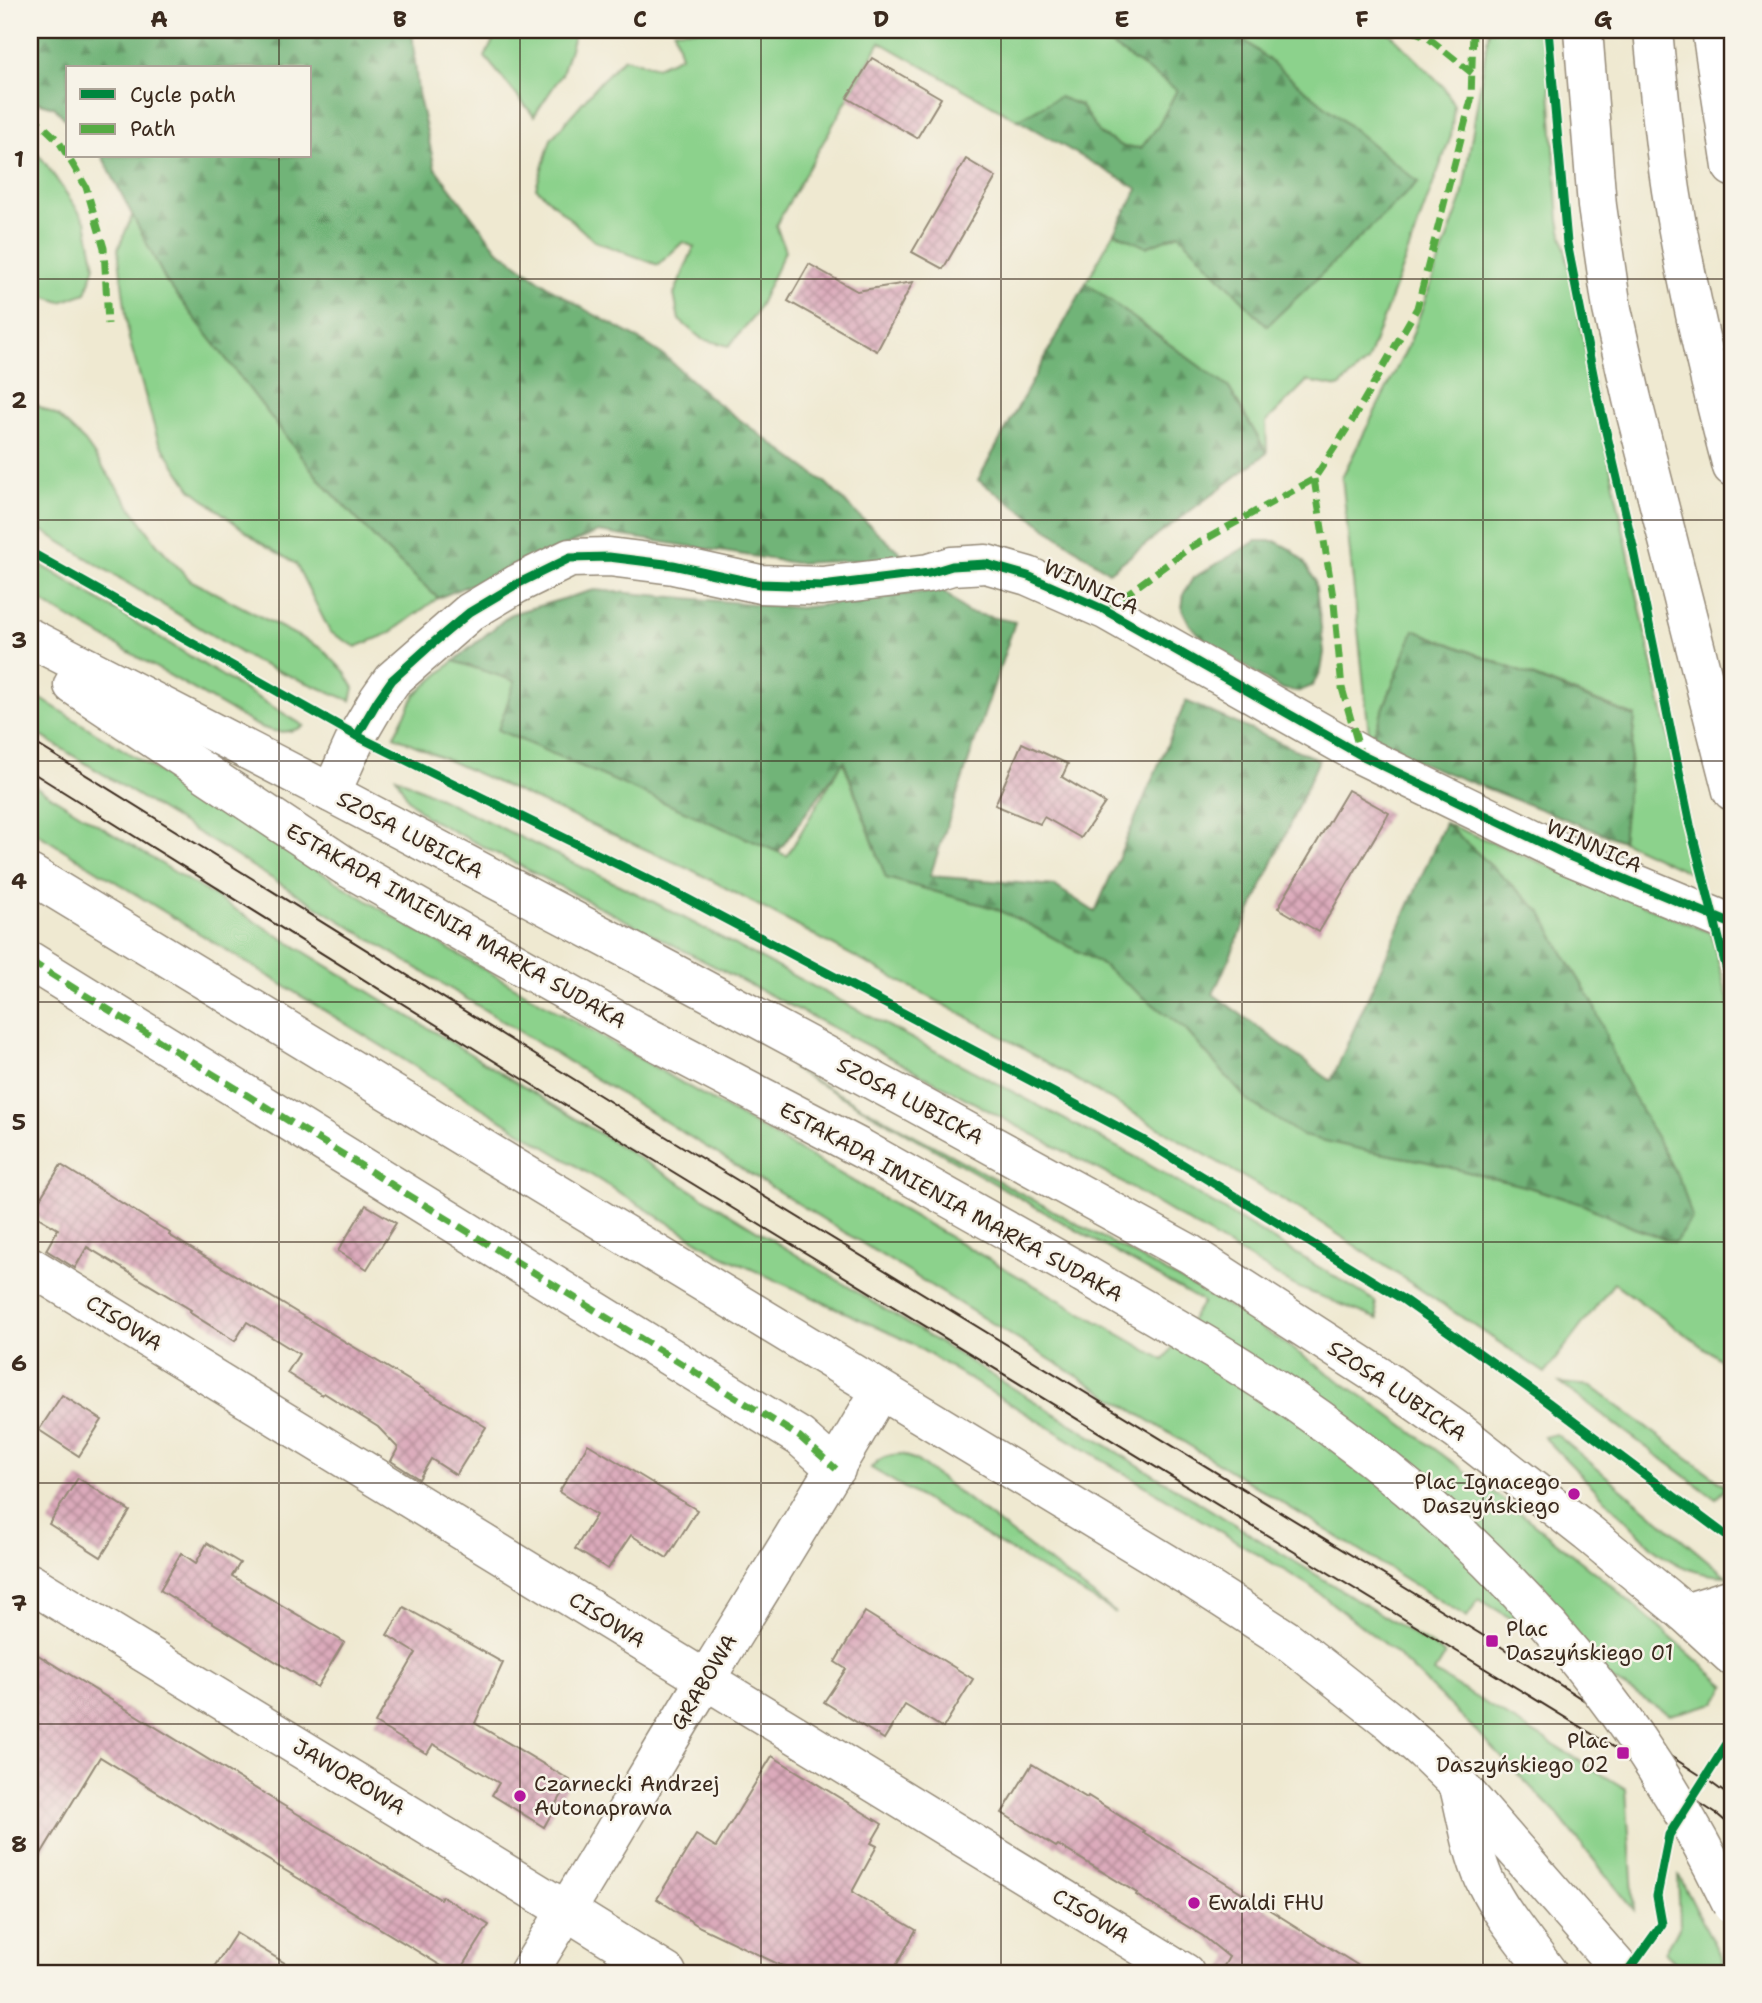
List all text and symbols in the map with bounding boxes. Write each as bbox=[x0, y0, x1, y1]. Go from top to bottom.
text: A bbox=[150, 4, 168, 34]
text: B bbox=[393, 4, 407, 34]
text: C bbox=[633, 4, 647, 34]
text: D bbox=[873, 4, 889, 34]
text: E bbox=[1114, 4, 1130, 34]
text: F bbox=[1355, 4, 1369, 34]
text: G bbox=[1594, 4, 1613, 34]
legend bbox=[66, 66, 312, 158]
text: Cycle path bbox=[130, 81, 236, 109]
text: Path bbox=[130, 115, 176, 143]
text: 1 bbox=[14, 144, 24, 174]
text: 2 bbox=[11, 385, 27, 415]
street label: WINNICA bbox=[1039, 553, 1143, 621]
text: 3 bbox=[11, 625, 27, 655]
street label: SZOSA LUBICKA bbox=[332, 785, 488, 885]
street label: WINNICA bbox=[1542, 812, 1646, 880]
street label: ESTAKADA IMIENIA MARKA SUDAKA bbox=[281, 817, 631, 1035]
text: 4 bbox=[11, 866, 27, 896]
street label: SZOSA LUBICKA bbox=[832, 1051, 988, 1151]
street label: ESTAKADA IMIENIA MARKA SUDAKA bbox=[774, 1096, 1128, 1308]
text: 5 bbox=[12, 1107, 26, 1137]
street label: CISOWA bbox=[80, 1289, 168, 1357]
street label: SZOSA LUBICKA bbox=[1322, 1334, 1472, 1448]
text: 6 bbox=[11, 1348, 27, 1378]
place label: Plac Ignacego Daszyńskiego bbox=[1414, 1468, 1560, 1520]
marker: Plac Ignacego Daszyńskiego bbox=[1566, 1486, 1582, 1502]
street label: CISOWA bbox=[563, 1586, 651, 1654]
text: 7 bbox=[11, 1588, 27, 1618]
place label: Plac Daszyńskiego 01 bbox=[1506, 1615, 1673, 1667]
street label: GRABOWA bbox=[664, 1629, 744, 1735]
marker: Plac Daszyńskiego 01 bbox=[1484, 1633, 1500, 1649]
place label: Plac Daszyńskiego 02 bbox=[1436, 1727, 1609, 1779]
street label: JAWOROWA bbox=[288, 1732, 410, 1822]
marker: Plac Daszyńskiego 02 bbox=[1615, 1745, 1631, 1761]
place label: Czarnecki Andrzej Autonaprawa bbox=[534, 1770, 719, 1822]
marker: Czarnecki Andrzej Autonaprawa bbox=[512, 1788, 528, 1804]
text: 8 bbox=[11, 1829, 27, 1859]
street label: CISOWA bbox=[1047, 1882, 1135, 1950]
place label: Ewaldi FHU bbox=[1208, 1889, 1324, 1917]
marker: Ewaldi FHU bbox=[1186, 1895, 1202, 1911]

